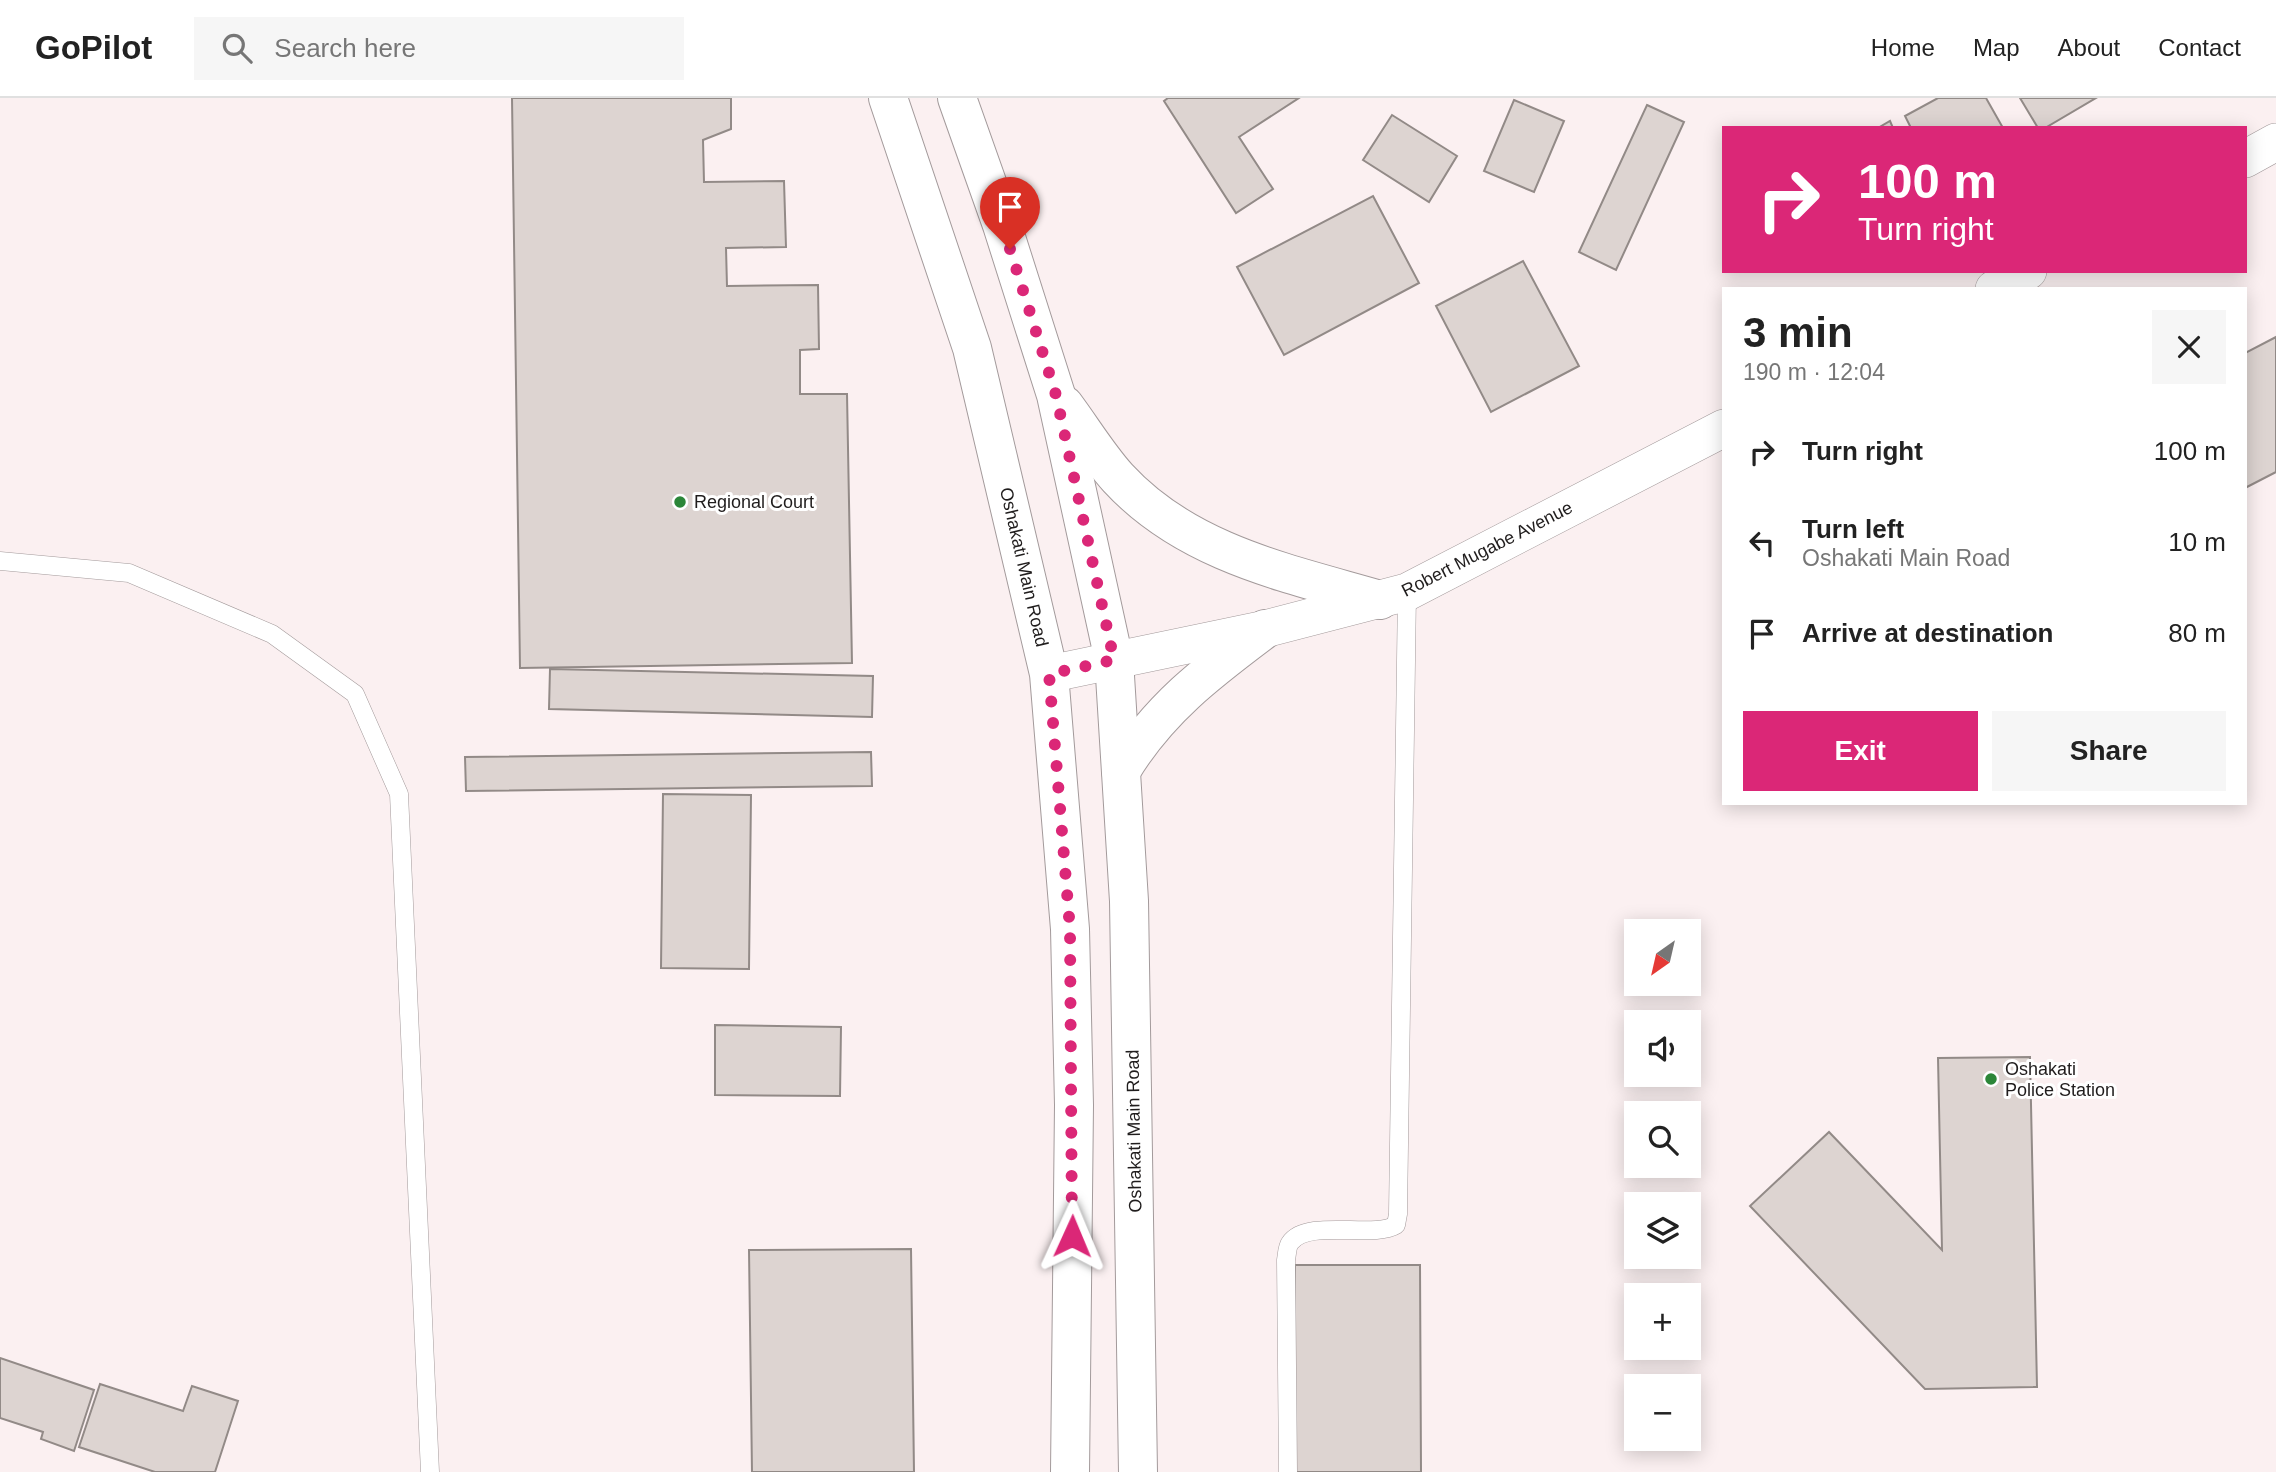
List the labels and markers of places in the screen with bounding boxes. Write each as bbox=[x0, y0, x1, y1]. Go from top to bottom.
pin bbox=[980, 177, 1040, 249]
place label: Regional Court bbox=[694, 492, 814, 512]
marker: Regional Court bbox=[672, 494, 688, 510]
place label: Oshakati Police Station bbox=[2005, 1059, 2115, 1100]
marker: Oshakati Police Station bbox=[1983, 1071, 1999, 1087]

